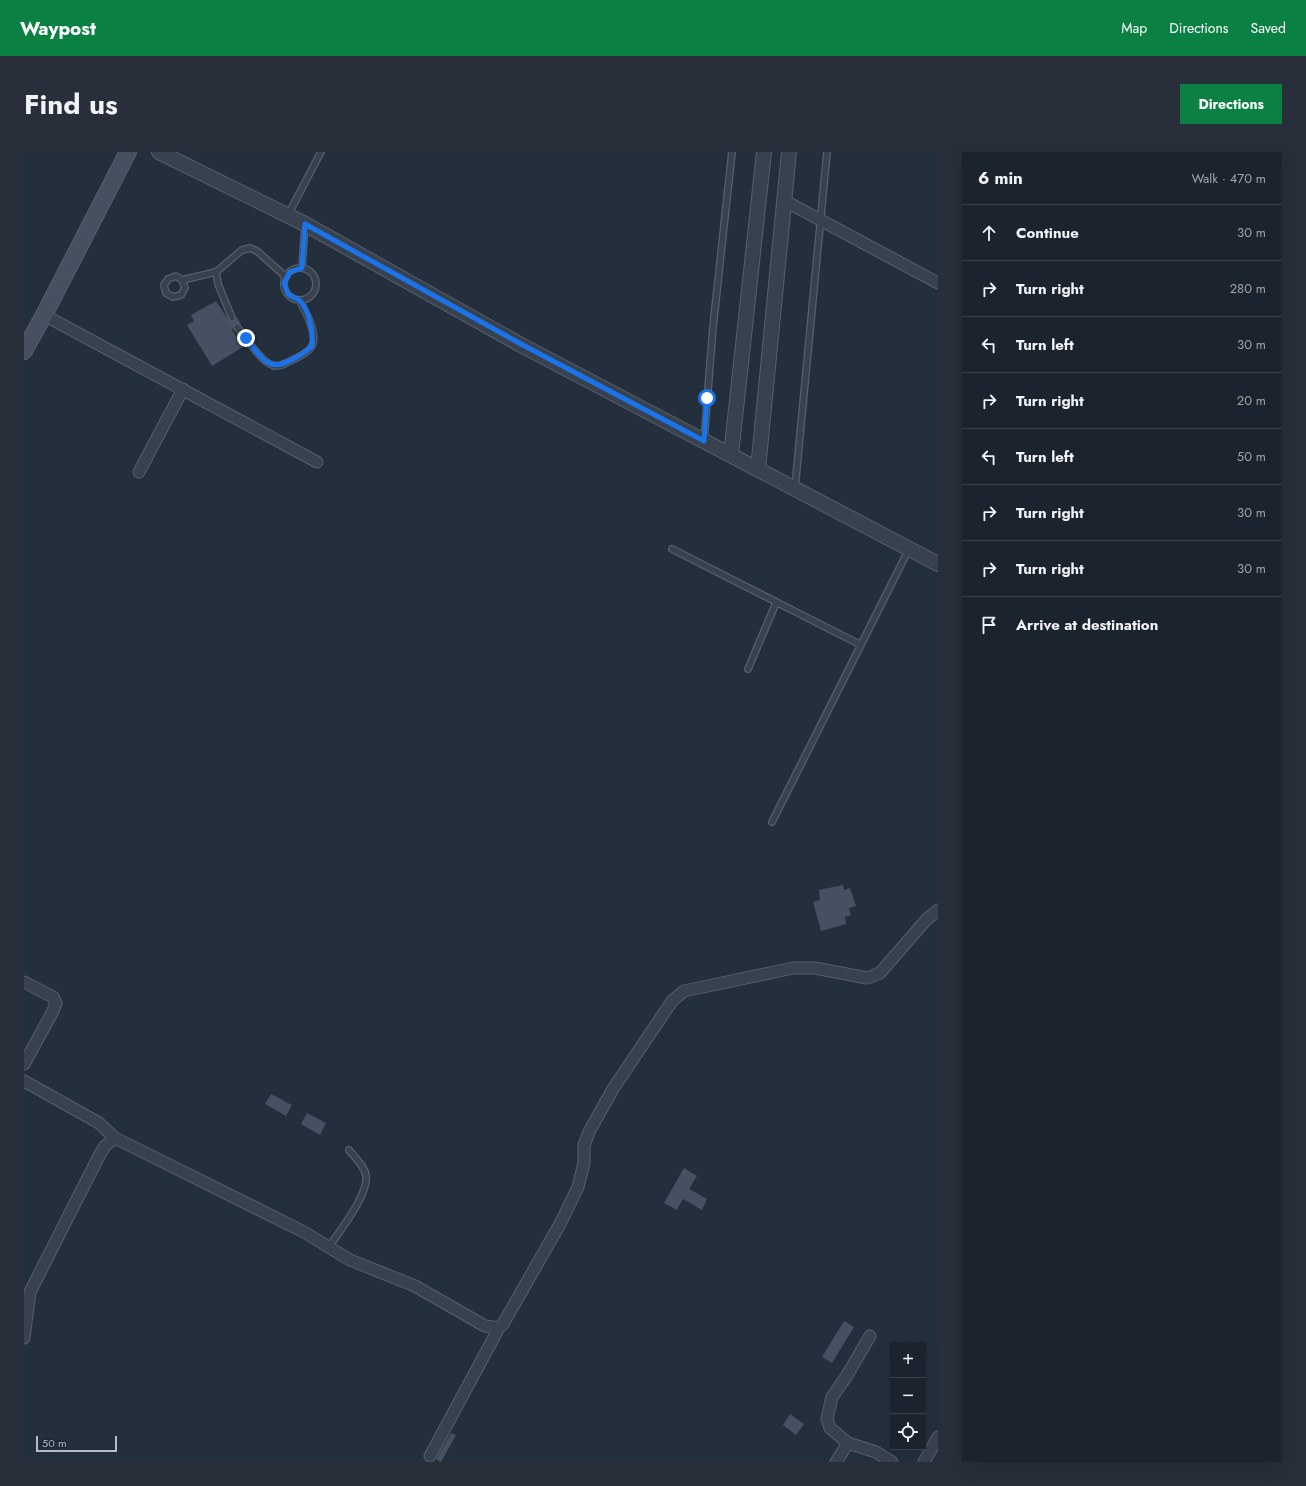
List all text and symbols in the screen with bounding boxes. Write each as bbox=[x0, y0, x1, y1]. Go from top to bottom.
text: Waypost bbox=[20, 15, 96, 42]
text: Map bbox=[1121, 18, 1147, 38]
text: Directions bbox=[1169, 18, 1229, 38]
text: Saved bbox=[1251, 18, 1286, 38]
text: Find us bbox=[24, 84, 118, 125]
button: Directions bbox=[1180, 84, 1282, 124]
text: 6 min bbox=[978, 166, 1023, 190]
text: Walk · 470 m bbox=[1192, 169, 1266, 188]
icon: ahead bbox=[978, 222, 1000, 244]
text: Continue bbox=[1016, 222, 1079, 244]
text: 30 m bbox=[1237, 223, 1266, 242]
icon: right bbox=[978, 278, 1000, 300]
text: Turn right bbox=[1016, 278, 1084, 300]
text: 280 m bbox=[1230, 279, 1266, 298]
route end bbox=[237, 329, 255, 347]
icon: left bbox=[978, 334, 1000, 356]
text: Turn left bbox=[1016, 334, 1074, 356]
text: 30 m bbox=[1237, 335, 1266, 354]
route start bbox=[698, 389, 716, 407]
icon: right bbox=[978, 390, 1000, 412]
text: Turn right bbox=[1016, 390, 1084, 412]
text: 20 m bbox=[1237, 391, 1266, 410]
icon: left bbox=[978, 446, 1000, 468]
text: Turn left bbox=[1016, 446, 1074, 468]
text: 50 m bbox=[1237, 447, 1266, 466]
icon: right bbox=[978, 502, 1000, 524]
text: Turn right bbox=[1016, 502, 1084, 524]
text: 30 m bbox=[1237, 503, 1266, 522]
icon: right bbox=[978, 558, 1000, 580]
text: Turn right bbox=[1016, 558, 1084, 580]
text: 30 m bbox=[1237, 559, 1266, 578]
icon: arrive bbox=[978, 614, 1000, 636]
text: Arrive at destination bbox=[1016, 614, 1158, 636]
map controls bbox=[890, 1342, 926, 1450]
button: + bbox=[890, 1342, 926, 1378]
button: − bbox=[890, 1378, 926, 1414]
button: locate bbox=[890, 1414, 926, 1450]
scale bar bbox=[36, 1434, 117, 1453]
text: 50 m bbox=[42, 1435, 67, 1451]

